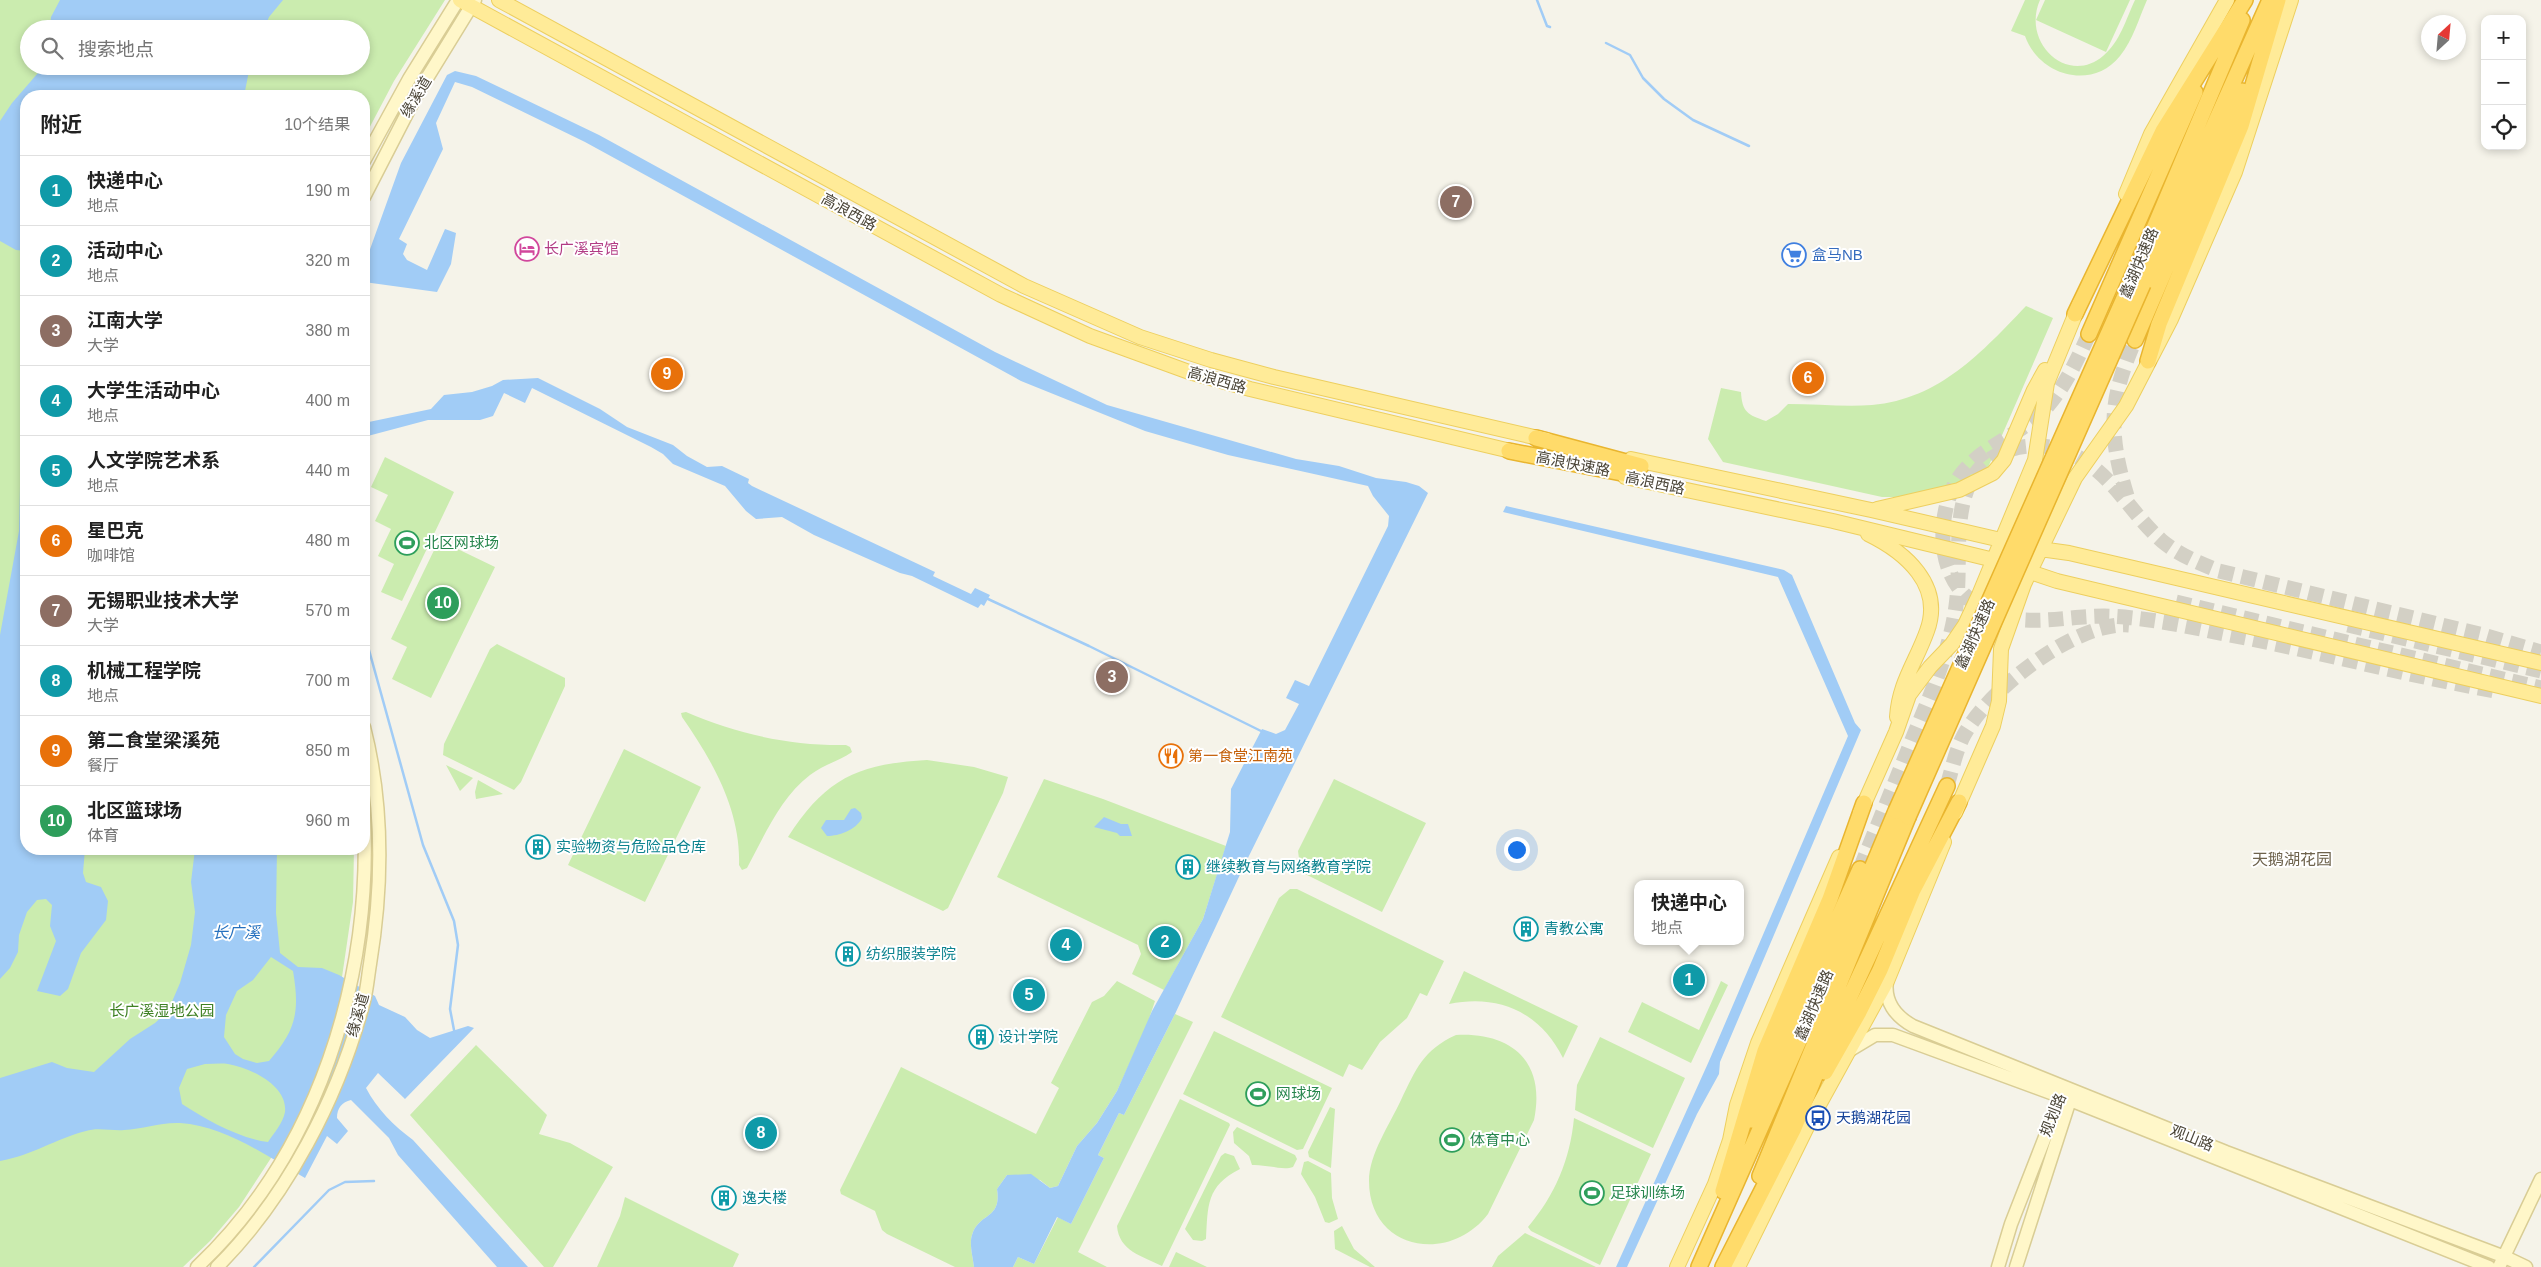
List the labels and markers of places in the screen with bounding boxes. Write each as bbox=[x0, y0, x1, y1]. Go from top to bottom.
pin: 7 bbox=[1440, 183, 1472, 221]
hotel icon: 长广溪宾馆 bbox=[514, 236, 540, 262]
place label: 长广溪宾馆 bbox=[544, 240, 619, 257]
supermarket icon: 盒马NB bbox=[1781, 242, 1807, 268]
place label: 盒马NB bbox=[1812, 246, 1863, 263]
pin: 9 bbox=[651, 355, 683, 393]
pin: 6 bbox=[1792, 359, 1824, 397]
sports icon: 北区网球场 bbox=[394, 530, 420, 556]
place label: 北区网球场 bbox=[424, 534, 499, 551]
pin: 10 bbox=[427, 584, 459, 622]
pin: 3 bbox=[1096, 658, 1128, 696]
restaurant icon: 第一食堂江南苑 bbox=[1158, 743, 1184, 769]
place label: 第一食堂江南苑 bbox=[1188, 747, 1293, 764]
building icon: 实验物资与危险品仓库 bbox=[525, 834, 551, 860]
place label: 实验物资与危险品仓库 bbox=[556, 838, 706, 855]
building icon: 继续教育与网络教育学院 bbox=[1175, 854, 1201, 880]
place label: 继续教育与网络教育学院 bbox=[1206, 858, 1371, 875]
building icon: 青教公寓 bbox=[1513, 916, 1539, 942]
place label: 青教公寓 bbox=[1544, 920, 1604, 937]
pin: 2 bbox=[1149, 923, 1181, 961]
pin: 4 bbox=[1050, 926, 1082, 964]
building icon: 纺织服装学院 bbox=[835, 941, 861, 967]
place label: 纺织服装学院 bbox=[866, 945, 956, 962]
pin: 1 bbox=[1673, 961, 1705, 999]
pin: 5 bbox=[1013, 976, 1045, 1014]
building icon: 设计学院 bbox=[968, 1024, 994, 1050]
place label: 设计学院 bbox=[998, 1028, 1058, 1045]
sports icon: 网球场 bbox=[1245, 1081, 1271, 1107]
place label: 网球场 bbox=[1276, 1085, 1321, 1102]
bus stop icon: 天鹅湖花园 bbox=[1805, 1105, 1831, 1131]
place label: 天鹅湖花园 bbox=[1836, 1109, 1911, 1126]
pin: 8 bbox=[745, 1114, 777, 1152]
sports icon: 体育中心 bbox=[1439, 1127, 1465, 1153]
place label: 体育中心 bbox=[1470, 1131, 1530, 1148]
sports icon: 足球训练场 bbox=[1579, 1180, 1605, 1206]
place label: 足球训练场 bbox=[1610, 1184, 1685, 1201]
building icon: 逸夫楼 bbox=[711, 1185, 737, 1211]
place label: 逸夫楼 bbox=[742, 1189, 787, 1206]

